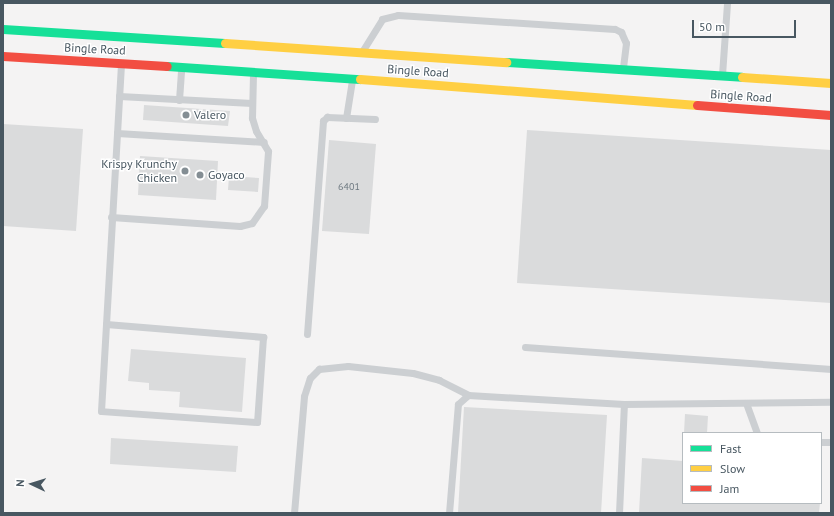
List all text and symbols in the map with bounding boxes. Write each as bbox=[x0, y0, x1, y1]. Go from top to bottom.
scale bar bbox=[694, 12, 798, 38]
text: 50 m bbox=[699, 19, 725, 34]
street label: Bingle Road bbox=[64, 40, 126, 58]
street label: Bingle Road bbox=[387, 62, 449, 80]
street label: Bingle Road bbox=[710, 87, 772, 105]
place label: Valero bbox=[194, 108, 226, 122]
marker: Valero bbox=[181, 110, 191, 120]
place label: Krispy Krunchy Chicken bbox=[101, 157, 177, 185]
marker: Krispy Krunchy Chicken bbox=[180, 166, 190, 176]
place label: Goyaco bbox=[208, 168, 245, 182]
marker: Goyaco bbox=[195, 170, 205, 180]
house number: 6401 bbox=[338, 181, 360, 193]
legend bbox=[682, 432, 822, 504]
text: Fast bbox=[720, 441, 741, 456]
text: Slow bbox=[720, 461, 745, 476]
north arrow bbox=[12, 464, 52, 504]
text: N bbox=[13, 479, 27, 487]
text: Jam bbox=[720, 481, 739, 496]

